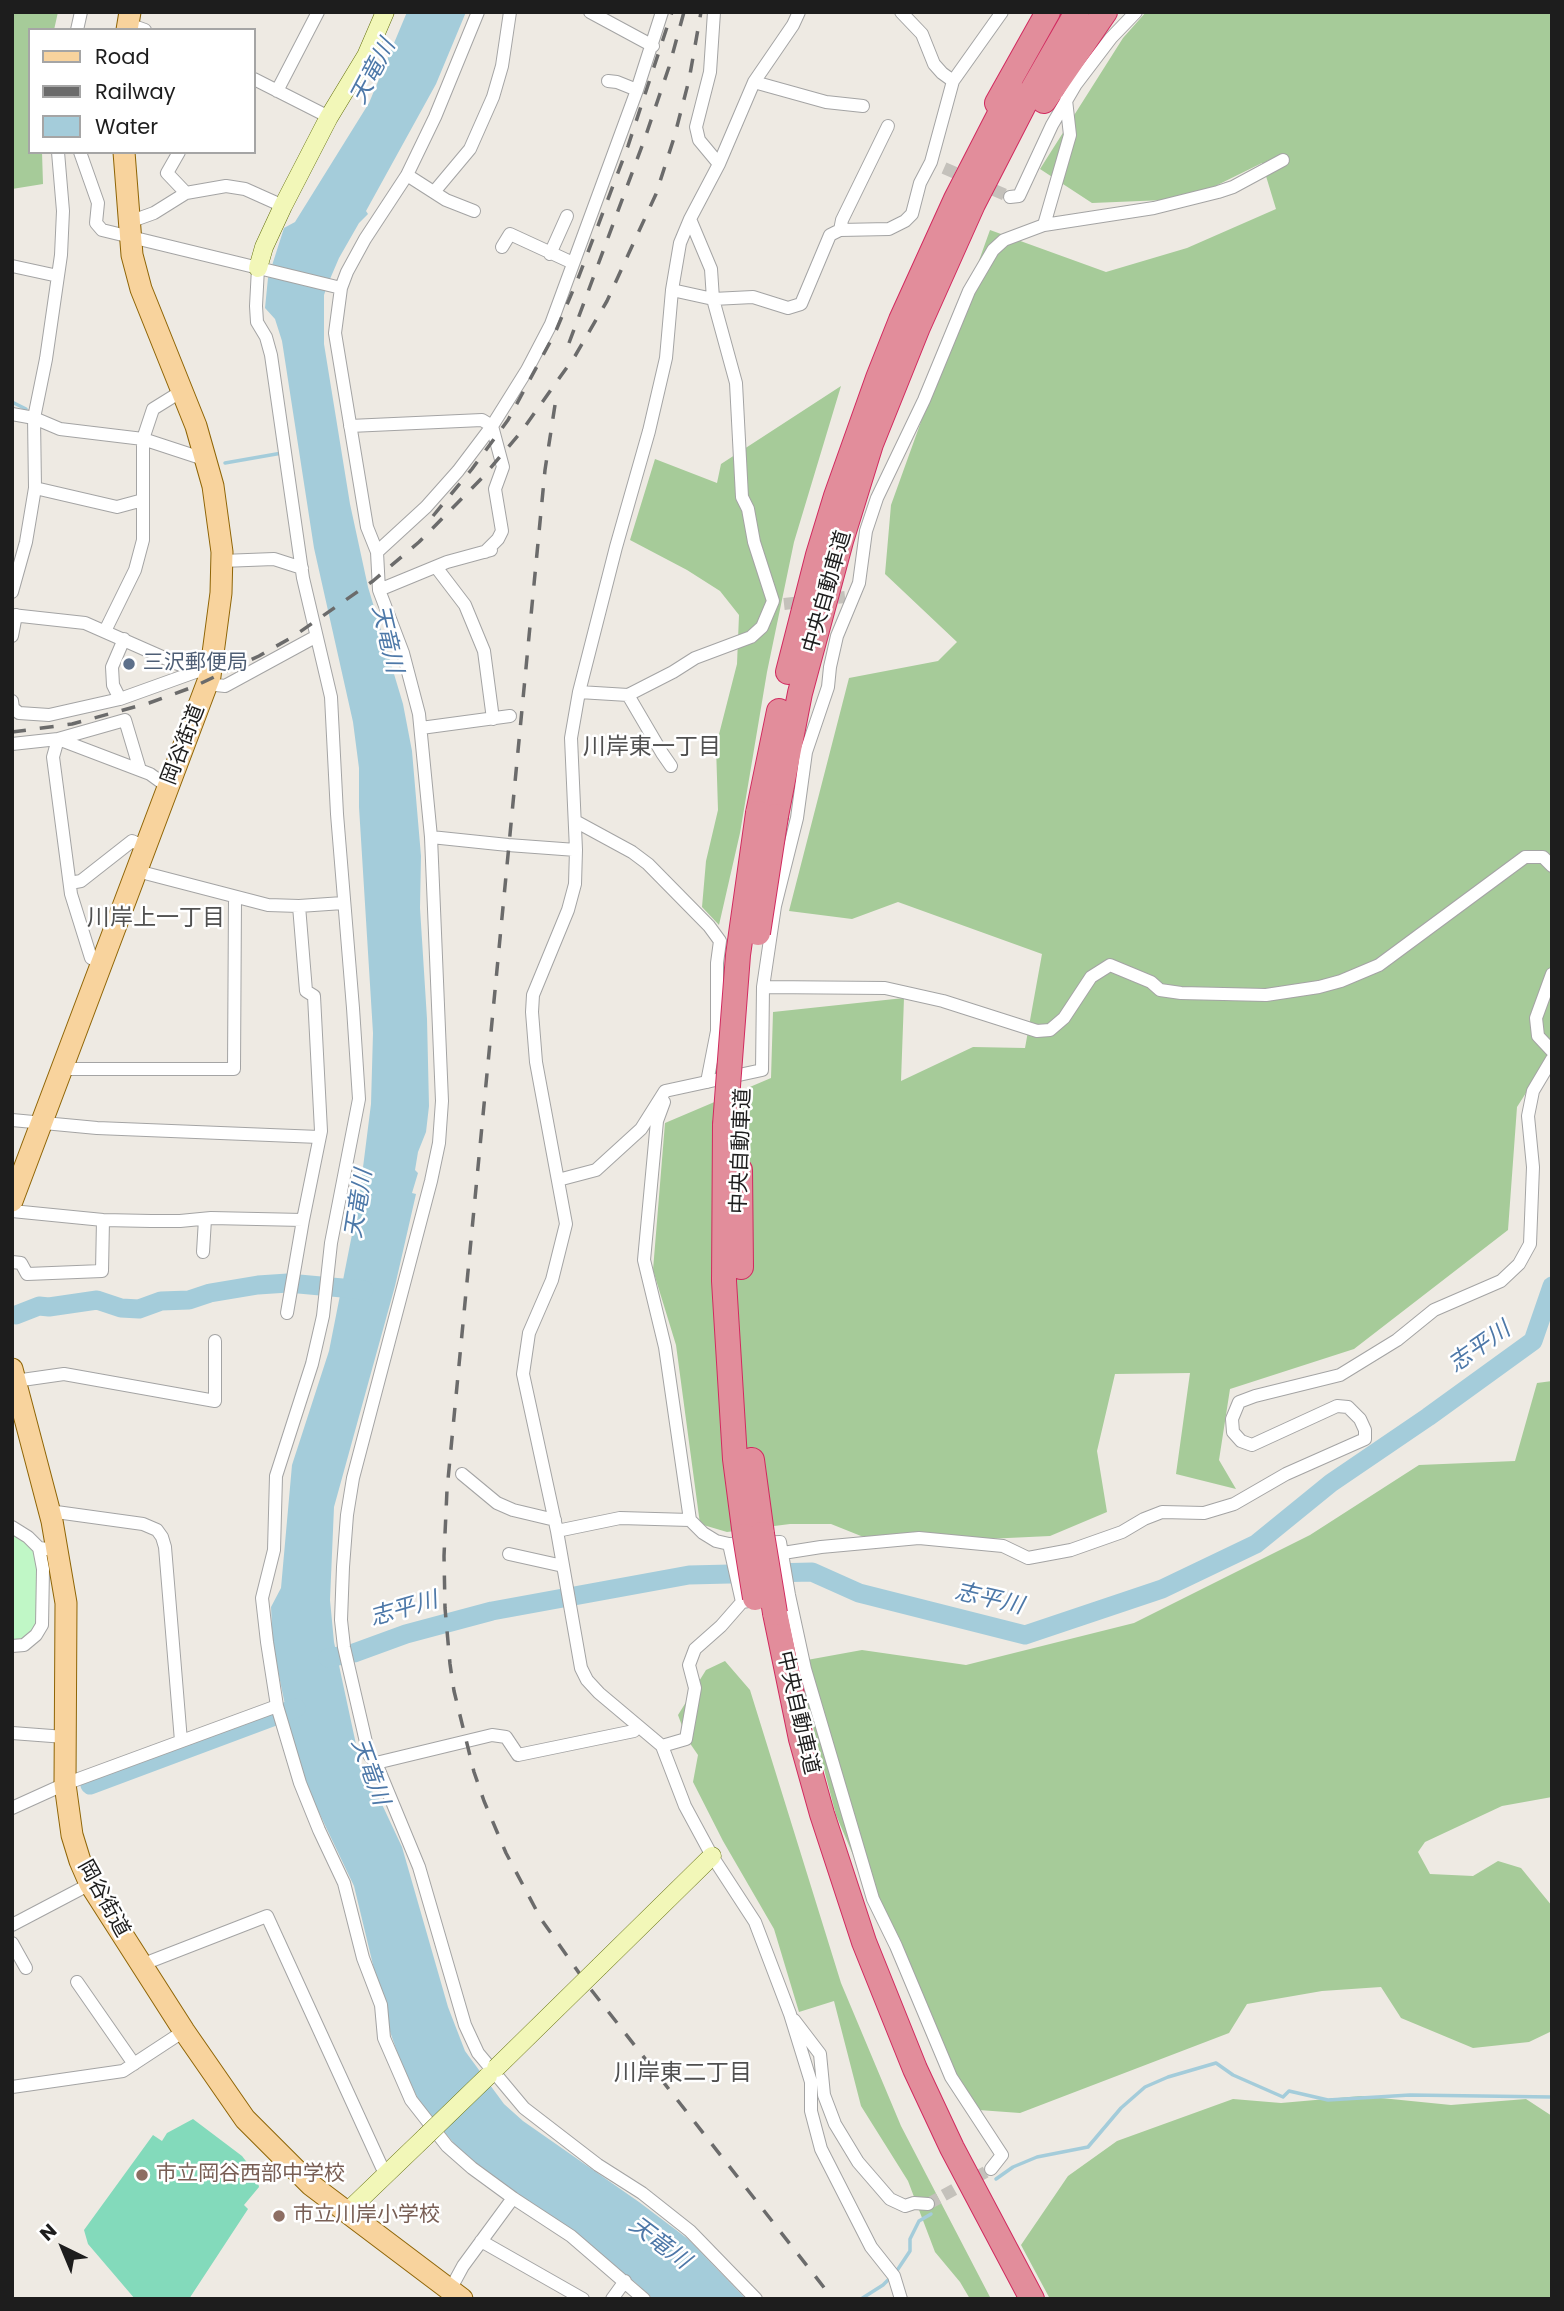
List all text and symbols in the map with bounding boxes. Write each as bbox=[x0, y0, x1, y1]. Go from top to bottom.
legend bbox=[28, 28, 256, 154]
water label: 天竜川 bbox=[346, 35, 402, 109]
text: Road bbox=[95, 42, 150, 71]
text: Railway bbox=[95, 77, 176, 106]
text: Water bbox=[95, 112, 158, 141]
street label: 中央自動車道 bbox=[799, 528, 857, 656]
water label: 天竜川 bbox=[365, 602, 407, 676]
place label: 三沢郵便局 bbox=[143, 651, 248, 677]
marker: 三沢郵便局 bbox=[121, 656, 137, 672]
street label: 岡谷街道 bbox=[157, 701, 211, 789]
district label: 川岸東一丁目 bbox=[583, 734, 721, 762]
district label: 川岸上一丁目 bbox=[87, 905, 225, 933]
street label: 中央自動車道 bbox=[727, 1088, 757, 1214]
water label: 天竜川 bbox=[341, 1168, 379, 1240]
water label: 志平川 bbox=[1444, 1317, 1516, 1379]
water label: 志平川 bbox=[952, 1579, 1026, 1621]
water label: 志平川 bbox=[367, 1587, 441, 1633]
street label: 中央自動車道 bbox=[771, 1649, 823, 1777]
water label: 天竜川 bbox=[344, 1735, 394, 1809]
street label: 岡谷街道 bbox=[72, 1856, 134, 1942]
district label: 川岸東二丁目 bbox=[614, 2060, 752, 2088]
place label: 市立岡谷西部中学校 bbox=[156, 2162, 345, 2188]
marker: 市立岡谷西部中学校 bbox=[134, 2167, 150, 2183]
place label: 市立川岸小学校 bbox=[293, 2203, 440, 2229]
marker: 市立川岸小学校 bbox=[271, 2208, 287, 2224]
water label: 天竜川 bbox=[623, 2212, 695, 2276]
north arrow bbox=[28, 2213, 98, 2283]
text: N bbox=[34, 2218, 63, 2247]

